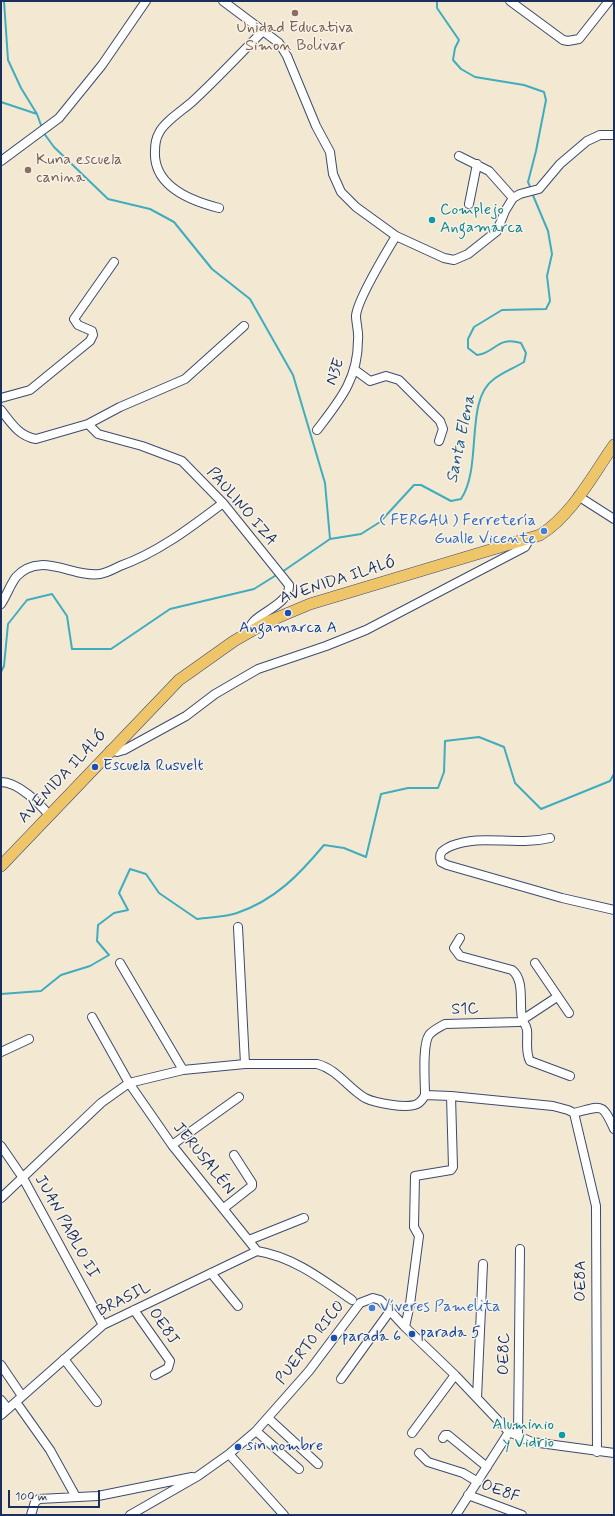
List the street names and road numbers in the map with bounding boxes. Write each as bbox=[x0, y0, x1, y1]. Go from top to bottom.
street label: N3E bbox=[322, 356, 350, 388]
street label: PAULINO IZA bbox=[202, 464, 280, 550]
street label: AVENIDA ILALÓ bbox=[278, 553, 398, 609]
street label: AVENIDA ILALÓ bbox=[15, 726, 111, 828]
street label: S1C bbox=[451, 1000, 479, 1020]
street label: JERUSALÉN bbox=[168, 1119, 238, 1199]
street label: JUAN PABLO II bbox=[30, 1172, 102, 1282]
street label: OE8A bbox=[572, 1260, 592, 1302]
street label: BRASIL bbox=[94, 1278, 154, 1322]
street label: PUERTO RICO bbox=[272, 1297, 350, 1389]
street label: OE8J bbox=[144, 1305, 182, 1349]
street label: OE8C bbox=[495, 1333, 515, 1375]
street label: OE8F bbox=[478, 1476, 522, 1508]

